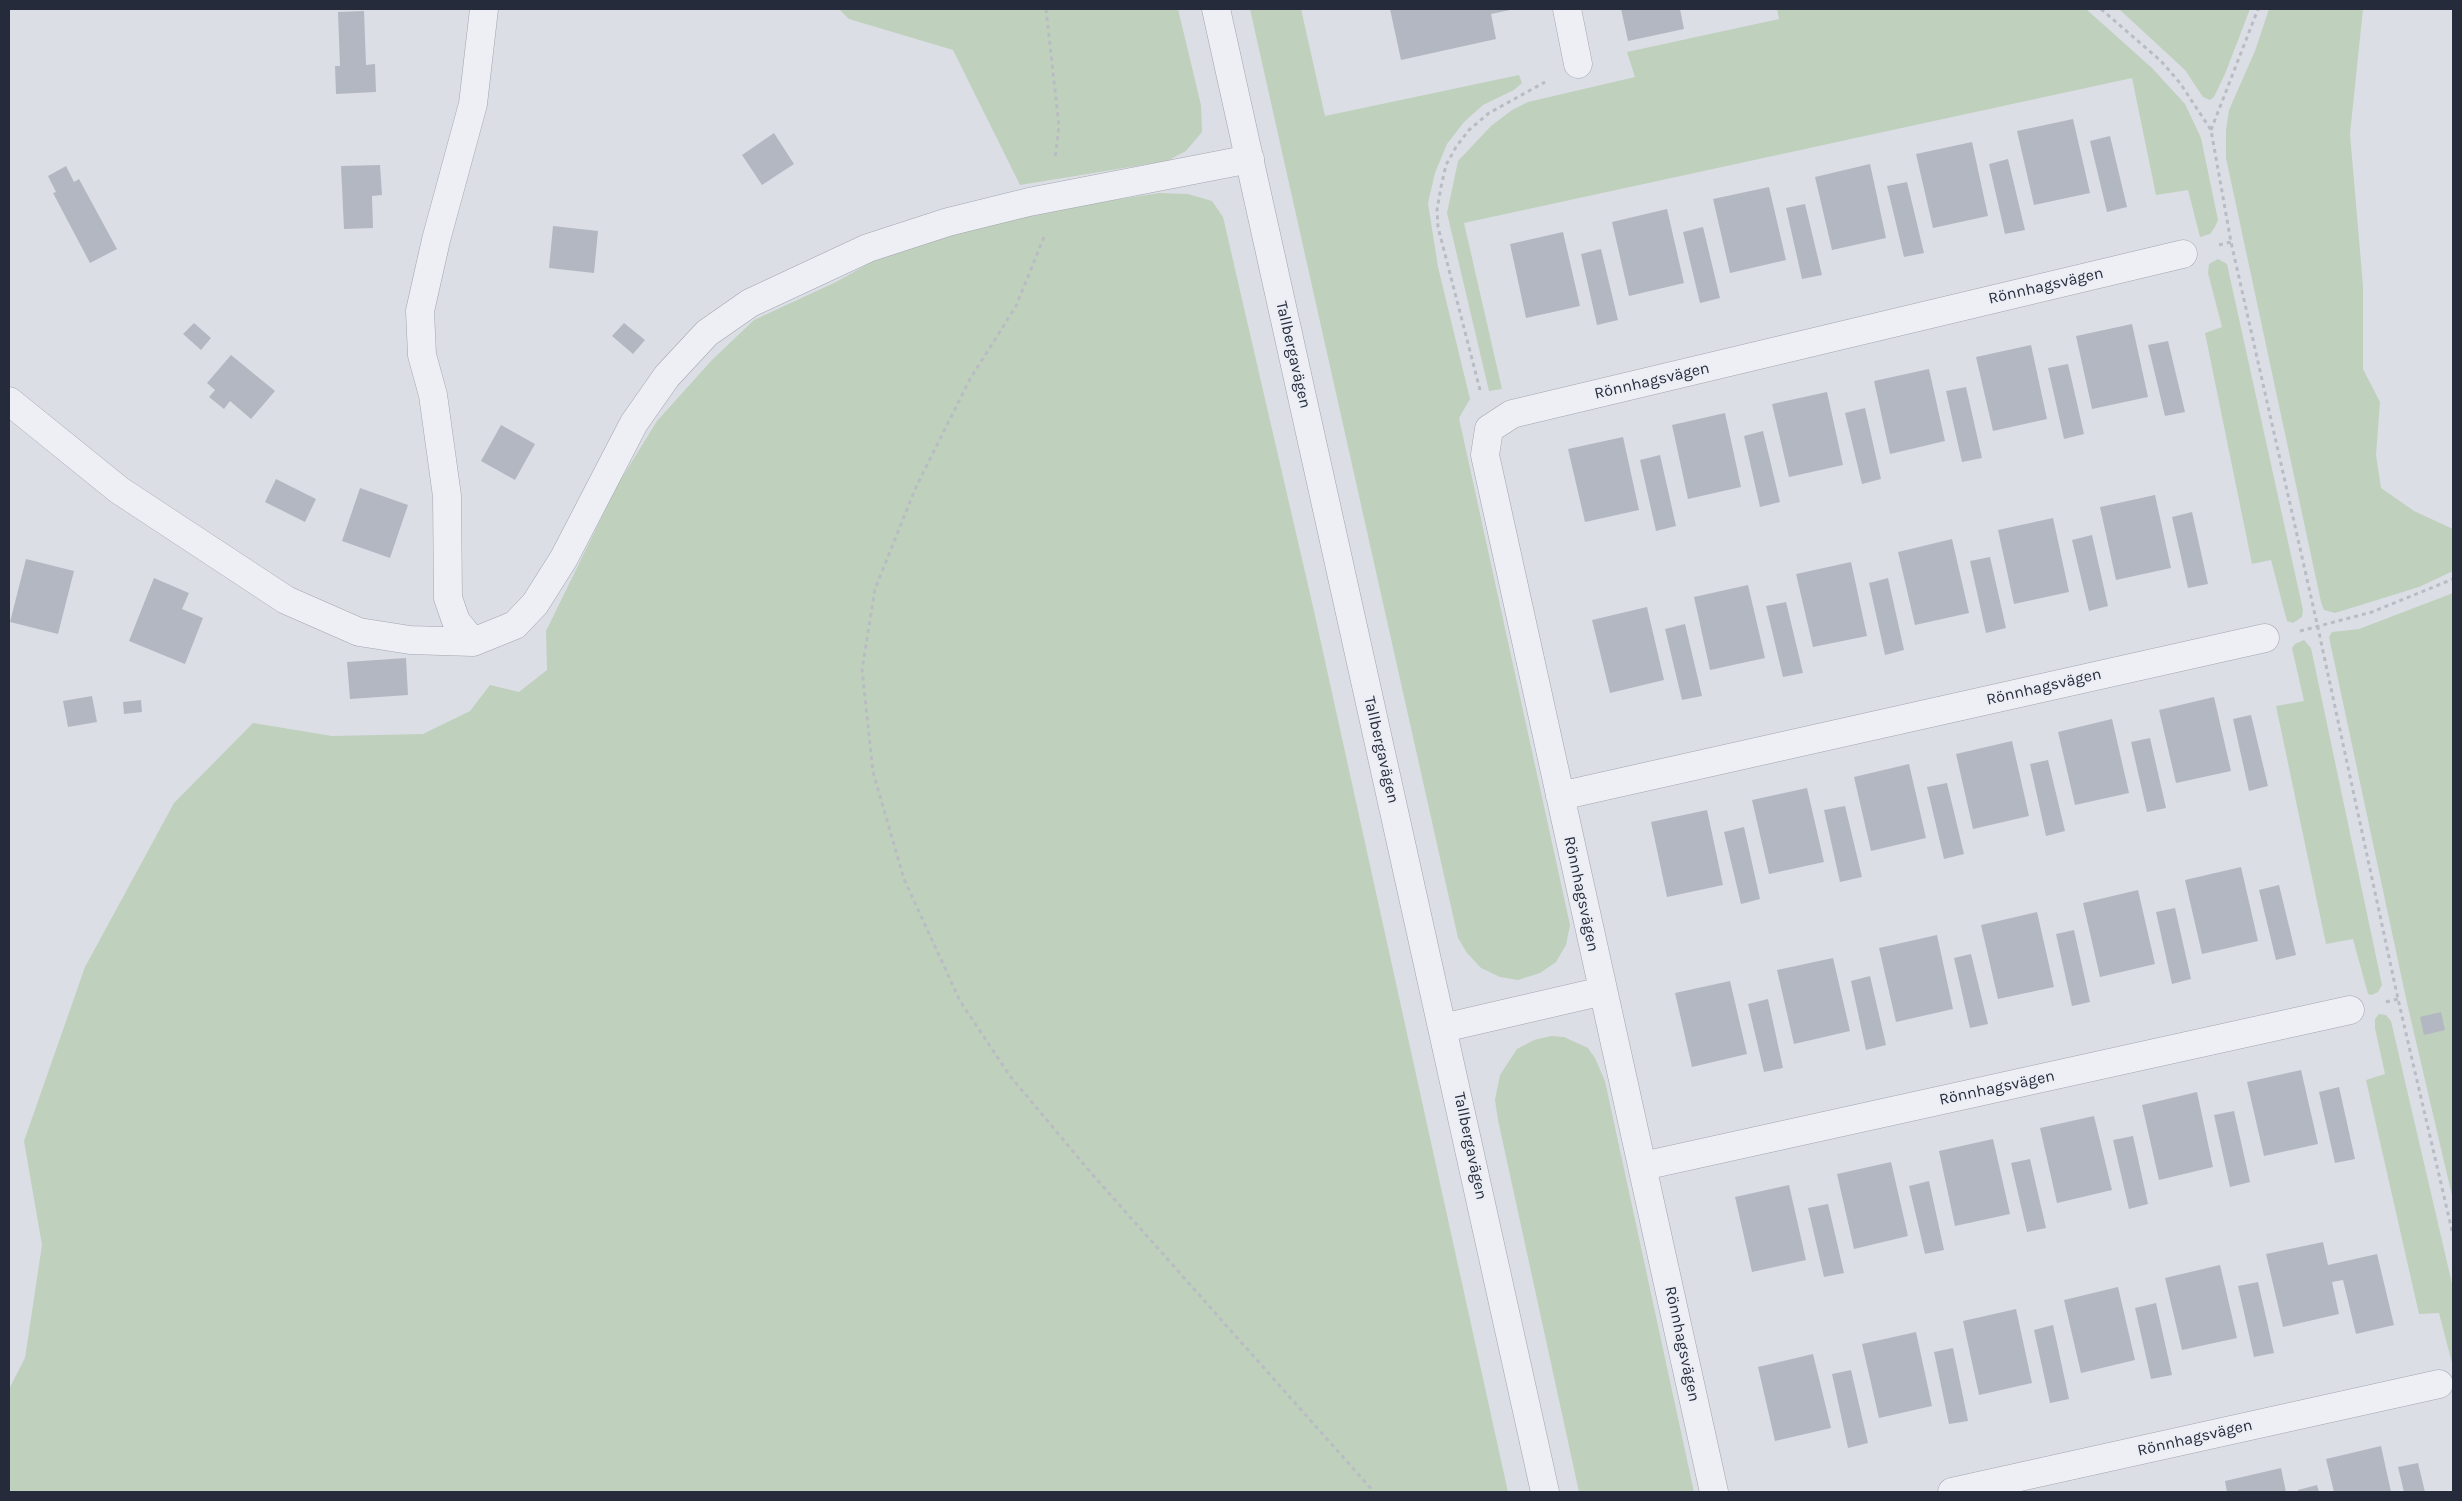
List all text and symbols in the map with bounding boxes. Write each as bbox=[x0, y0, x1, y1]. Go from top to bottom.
street label: Rönnhagsvägen bbox=[1987, 263, 2105, 309]
street label: Tallbergavägen bbox=[1271, 300, 1315, 410]
street label: Rönnhagsvägen bbox=[1593, 358, 1711, 404]
street label: Rönnhagsvägen bbox=[1985, 664, 2103, 710]
street label: Tallbergavägen bbox=[1359, 695, 1403, 805]
street label: Rönnhagsvägen bbox=[1559, 835, 1603, 953]
street label: Rönnhagsvägen bbox=[1938, 1066, 2056, 1110]
street label: Tallbergavägen bbox=[1449, 1091, 1491, 1201]
street label: Rönnhagsvägen bbox=[1660, 1285, 1704, 1403]
street label: Rönnhagsvägen bbox=[2136, 1415, 2254, 1461]

